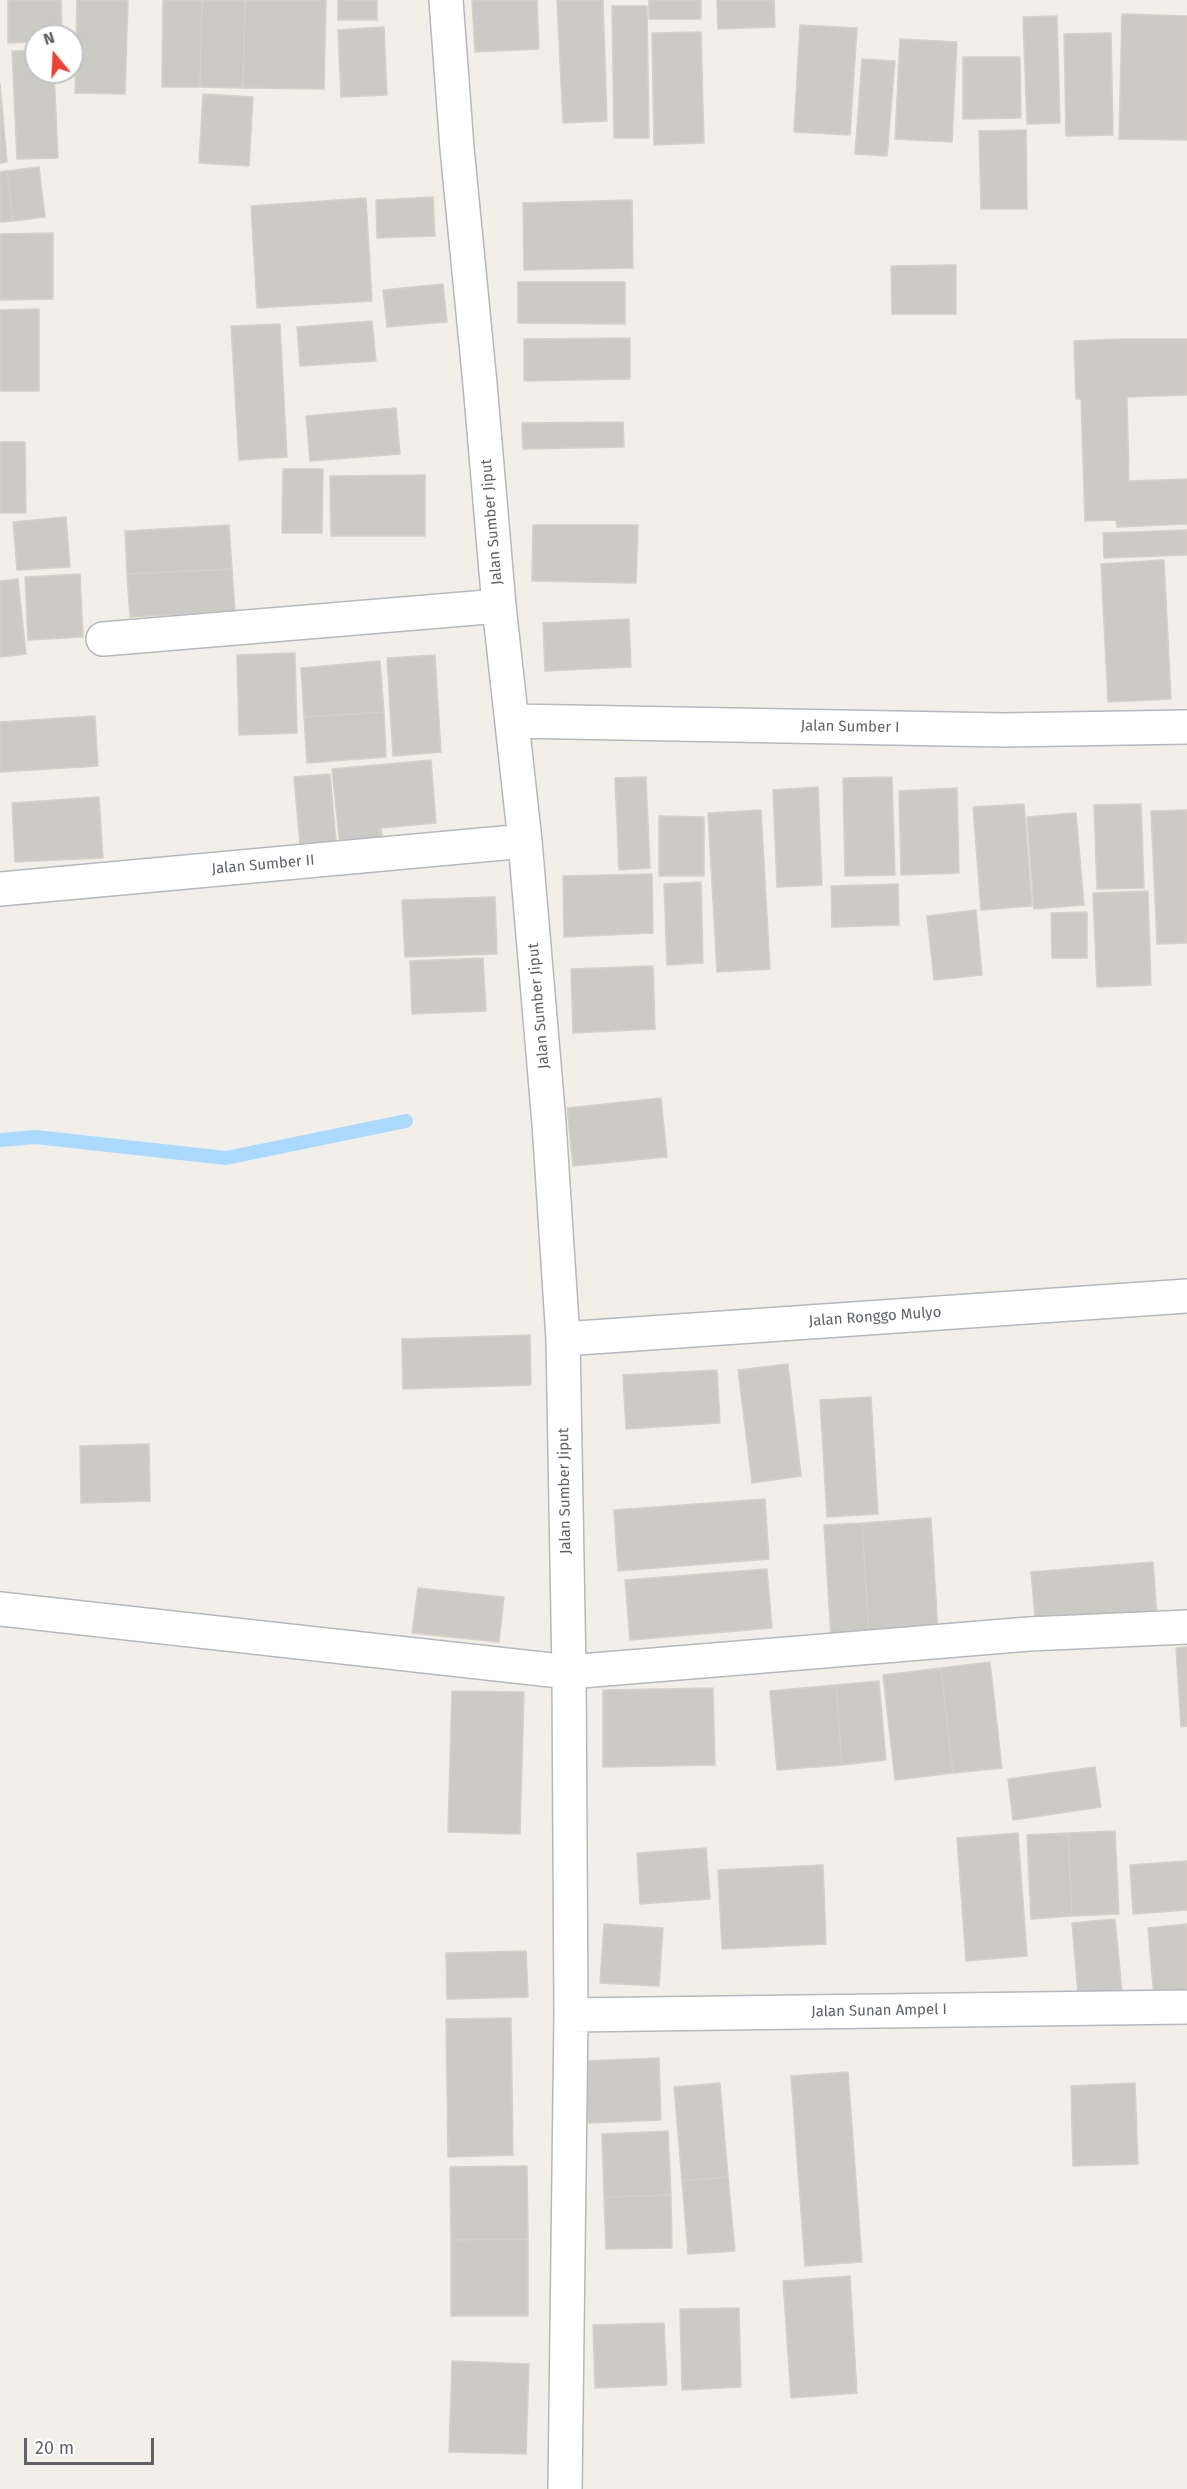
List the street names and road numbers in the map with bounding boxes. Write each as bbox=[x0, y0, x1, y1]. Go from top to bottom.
street label: Jalan Sumber Jiput bbox=[478, 458, 506, 586]
street label: Jalan Sumber I bbox=[800, 717, 900, 737]
street label: Jalan Sumber II bbox=[211, 852, 315, 878]
street label: Jalan Sumber Jiput bbox=[525, 942, 553, 1070]
street label: Jalan Ronggo Mulyo bbox=[808, 1303, 942, 1331]
street label: Jalan Sumber Jiput bbox=[555, 1428, 575, 1554]
street label: Jalan Sunan Ampel I bbox=[811, 2001, 947, 2021]

